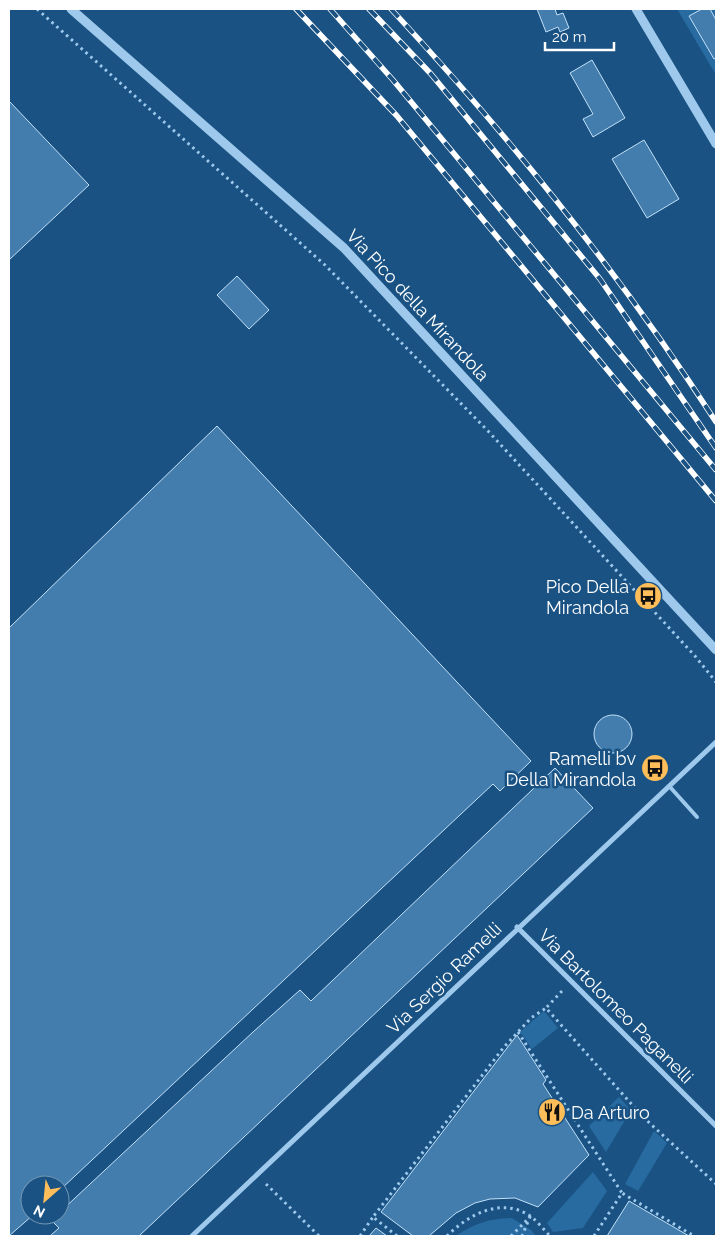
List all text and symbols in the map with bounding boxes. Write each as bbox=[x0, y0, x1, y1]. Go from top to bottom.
scale bar bbox=[545, 20, 614, 52]
text: 20 m bbox=[552, 28, 587, 46]
street label: Via Pico della Mirandola bbox=[342, 225, 494, 385]
place label: Pico Della Mirandola bbox=[546, 576, 629, 618]
bus stop icon: Pico Della Mirandola bbox=[633, 581, 663, 611]
place label: Ramelli bv Della Mirandola bbox=[505, 748, 636, 790]
bus stop icon: Ramelli bv Della Mirandola bbox=[640, 753, 670, 783]
street label: Via Sergio Ramelli bbox=[383, 918, 505, 1038]
street label: Via Bartolomeo Paganelli bbox=[534, 924, 698, 1088]
restaurant icon: Da Arturo bbox=[537, 1097, 567, 1127]
place label: Da Arturo bbox=[571, 1102, 650, 1123]
north arrow bbox=[20, 1175, 70, 1225]
text: N bbox=[31, 1202, 47, 1221]

